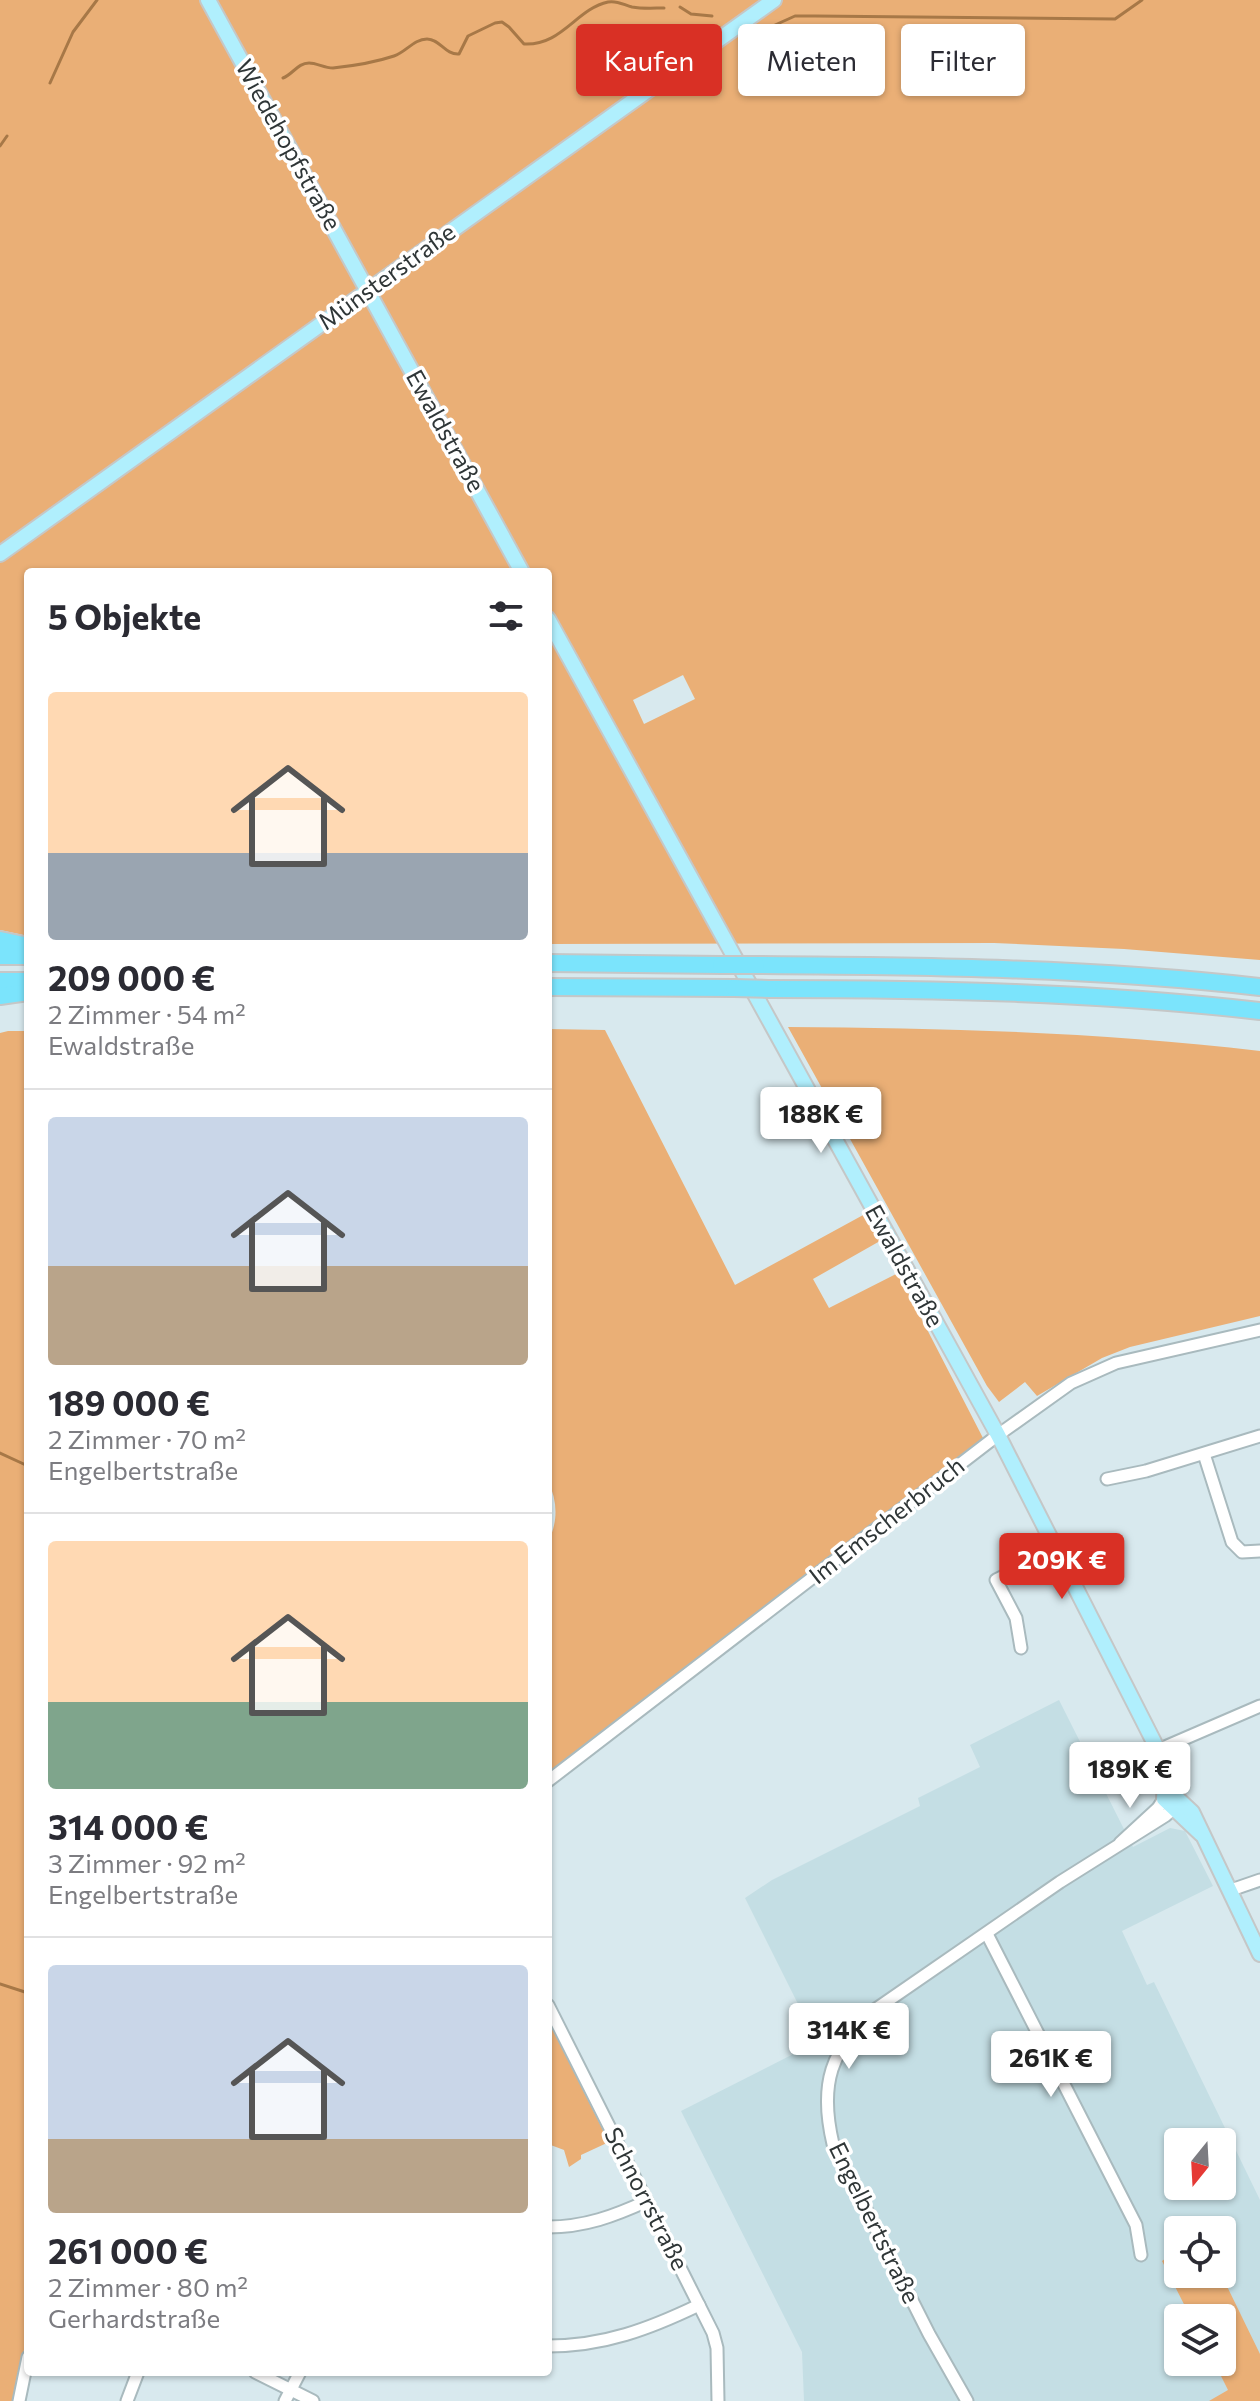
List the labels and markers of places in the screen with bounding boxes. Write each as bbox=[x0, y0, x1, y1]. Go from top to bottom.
pin: 188K € bbox=[756, 1087, 886, 1155]
pin: 209K € bbox=[997, 1533, 1127, 1601]
pin: 189K € bbox=[1065, 1742, 1195, 1810]
pin: 314K € bbox=[784, 2003, 914, 2071]
pin: 261K € bbox=[986, 2031, 1116, 2099]

